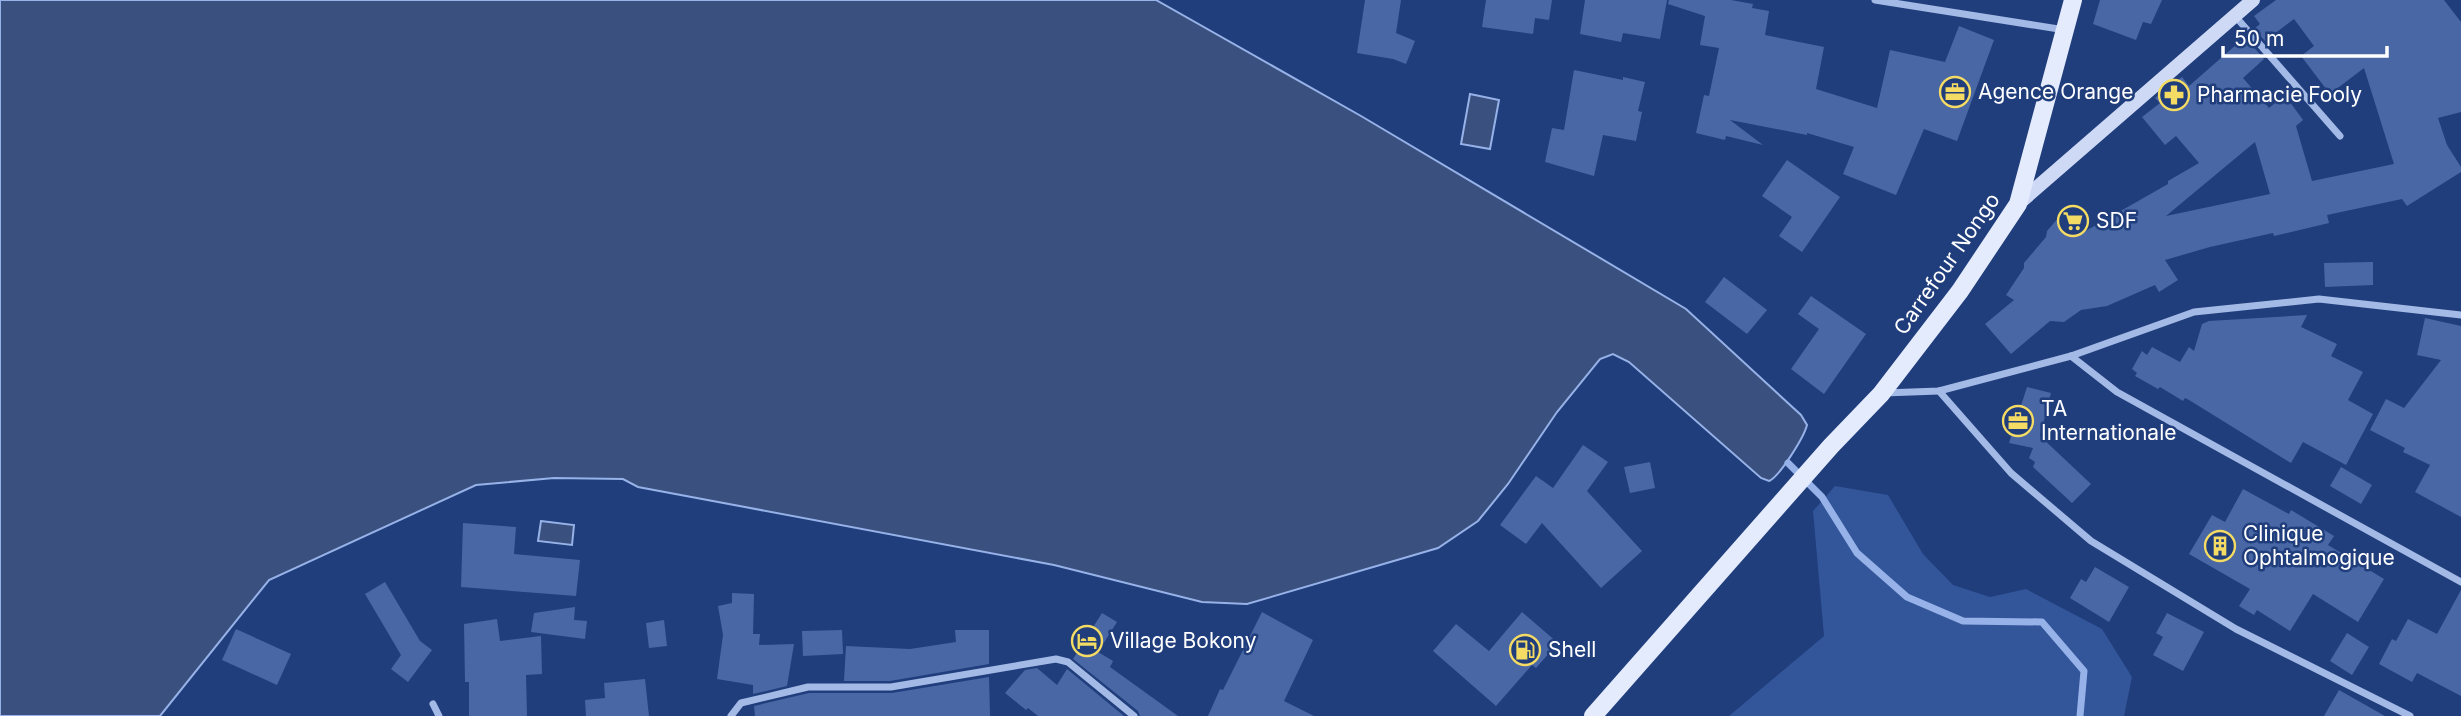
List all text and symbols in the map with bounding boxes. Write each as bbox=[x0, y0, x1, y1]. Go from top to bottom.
scale bar bbox=[2223, 14, 2388, 58]
text: 50 m bbox=[2234, 26, 2284, 51]
office icon: Agence Orange bbox=[1938, 75, 1972, 109]
pharmacy icon: Pharmacie Fooly bbox=[2157, 78, 2191, 112]
place label: Agence Orange bbox=[1978, 79, 2133, 104]
place label: Pharmacie Fooly bbox=[2197, 82, 2362, 107]
street label: Carrefour Nongo bbox=[1888, 188, 2005, 339]
supermarket icon: SDF bbox=[2056, 204, 2090, 238]
place label: SDF bbox=[2096, 208, 2137, 233]
place label: TA Internationale bbox=[2041, 396, 2176, 445]
office icon: TA Internationale bbox=[2001, 404, 2035, 438]
place label: Clinique Ophtalmogique bbox=[2243, 521, 2395, 570]
building icon: Clinique Ophtalmogique bbox=[2203, 529, 2237, 563]
hotel icon: Village Bokony bbox=[1070, 624, 1104, 658]
place label: Village Bokony bbox=[1110, 628, 1257, 653]
fuel station icon: Shell bbox=[1508, 633, 1542, 667]
place label: Shell bbox=[1548, 637, 1596, 662]

